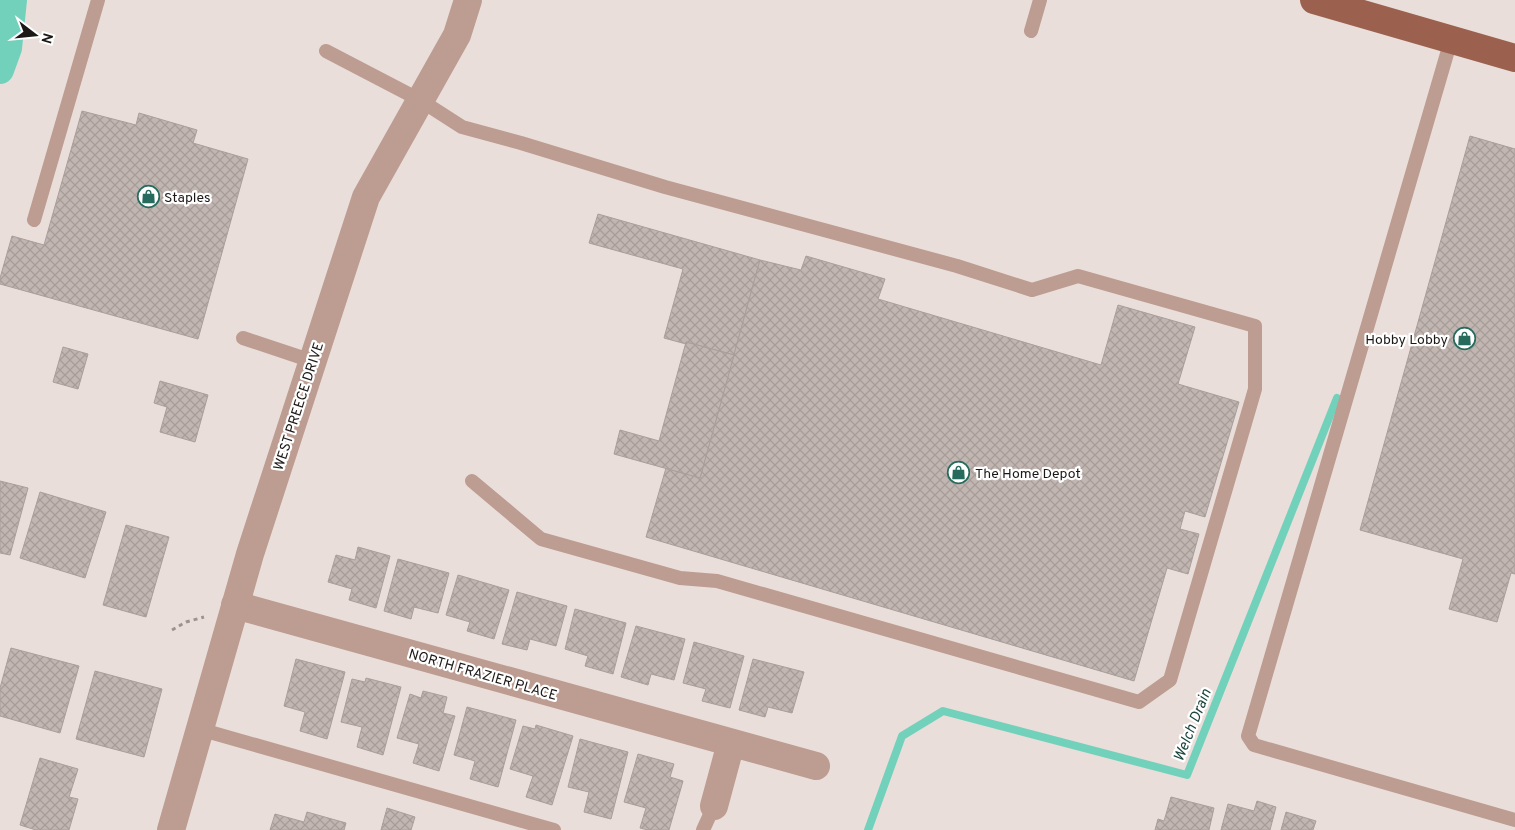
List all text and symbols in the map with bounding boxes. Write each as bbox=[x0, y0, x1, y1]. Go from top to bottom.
north arrow bbox=[10, 10, 60, 60]
text: N bbox=[36, 31, 56, 45]
shop icon: Staples bbox=[136, 185, 160, 209]
place label: Staples bbox=[164, 190, 210, 207]
shop icon: Hobby Lobby bbox=[1452, 327, 1476, 351]
place label: Hobby Lobby bbox=[1365, 332, 1448, 349]
street label: WEST PREECE DRIVE bbox=[271, 340, 328, 473]
shop icon: The Home Depot bbox=[947, 461, 971, 485]
place label: The Home Depot bbox=[975, 466, 1081, 483]
street label: NORTH FRAZIER PLACE bbox=[406, 646, 559, 705]
water label: Welch Drain bbox=[1170, 686, 1217, 765]

